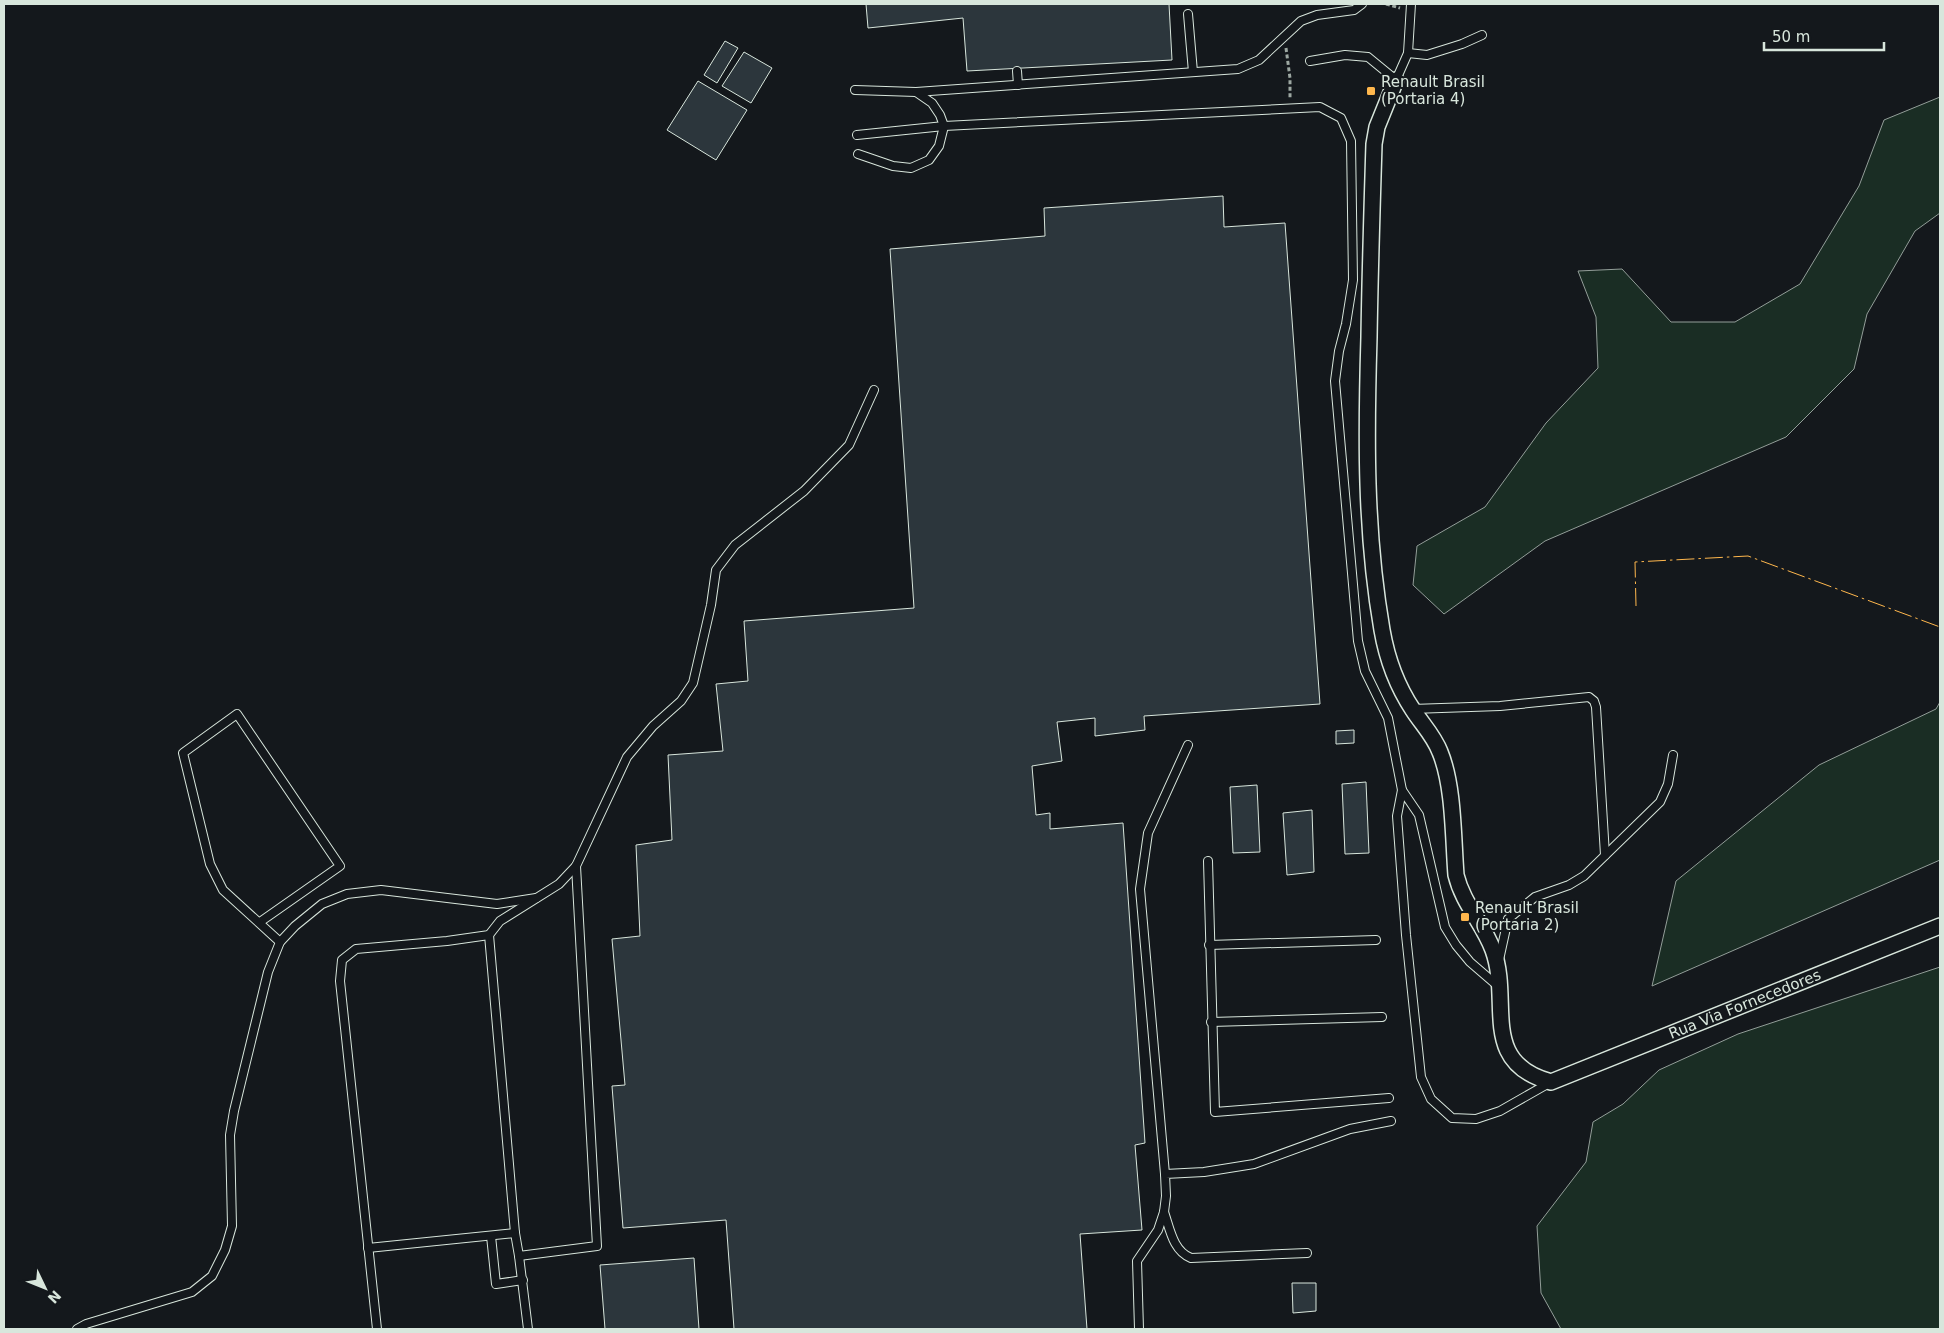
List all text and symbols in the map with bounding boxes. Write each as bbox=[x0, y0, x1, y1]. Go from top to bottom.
scale bar bbox=[1764, 20, 1884, 52]
text: 50 m bbox=[1772, 28, 1810, 46]
place label: Renault Brasil (Portaria 4) bbox=[1381, 73, 1485, 108]
marker: Renault Brasil (Portaria 4) bbox=[1365, 85, 1377, 97]
place label: Renault Brasil (Portaria 2) bbox=[1475, 899, 1579, 934]
marker: Renault Brasil (Portaria 2) bbox=[1459, 911, 1471, 923]
street label: Rua Via Fornecedores bbox=[1666, 966, 1824, 1043]
north arrow bbox=[20, 1263, 70, 1313]
text: N bbox=[45, 1287, 64, 1307]

